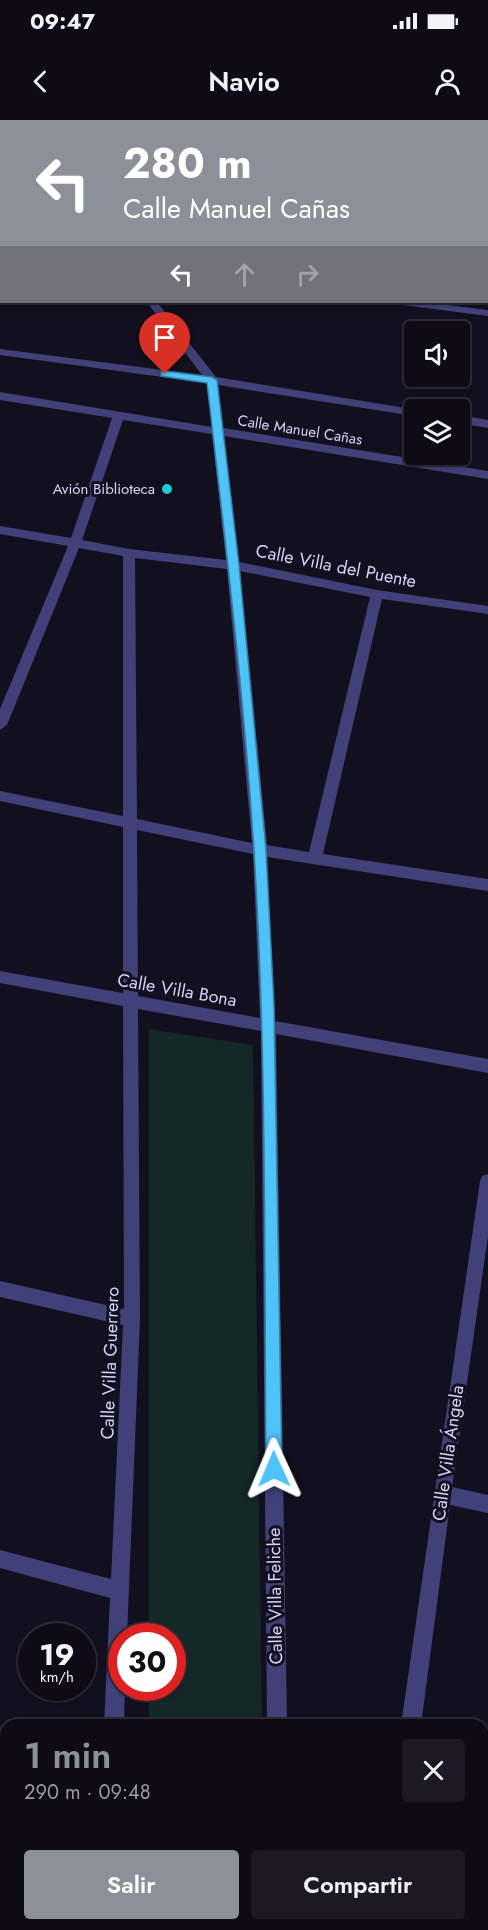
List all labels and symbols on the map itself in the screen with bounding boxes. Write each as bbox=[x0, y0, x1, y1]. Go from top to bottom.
pin bbox=[139, 312, 190, 374]
street label: Calle Manuel Cañas bbox=[236, 409, 364, 451]
place label: Avión Biblioteca bbox=[53, 478, 155, 500]
marker: Avión Biblioteca bbox=[160, 482, 174, 496]
street label: Calle Villa del Puente bbox=[253, 538, 419, 594]
street label: Calle Villa Bona bbox=[115, 967, 239, 1013]
street label: Calle Villa Guerrero bbox=[94, 1286, 126, 1440]
street label: Calle Villa Ángela bbox=[426, 1384, 470, 1522]
position arrow bbox=[242, 1437, 306, 1501]
street label: Calle Villa Feliche bbox=[261, 1527, 289, 1665]
speed limit sign: 30 bbox=[108, 1623, 186, 1701]

